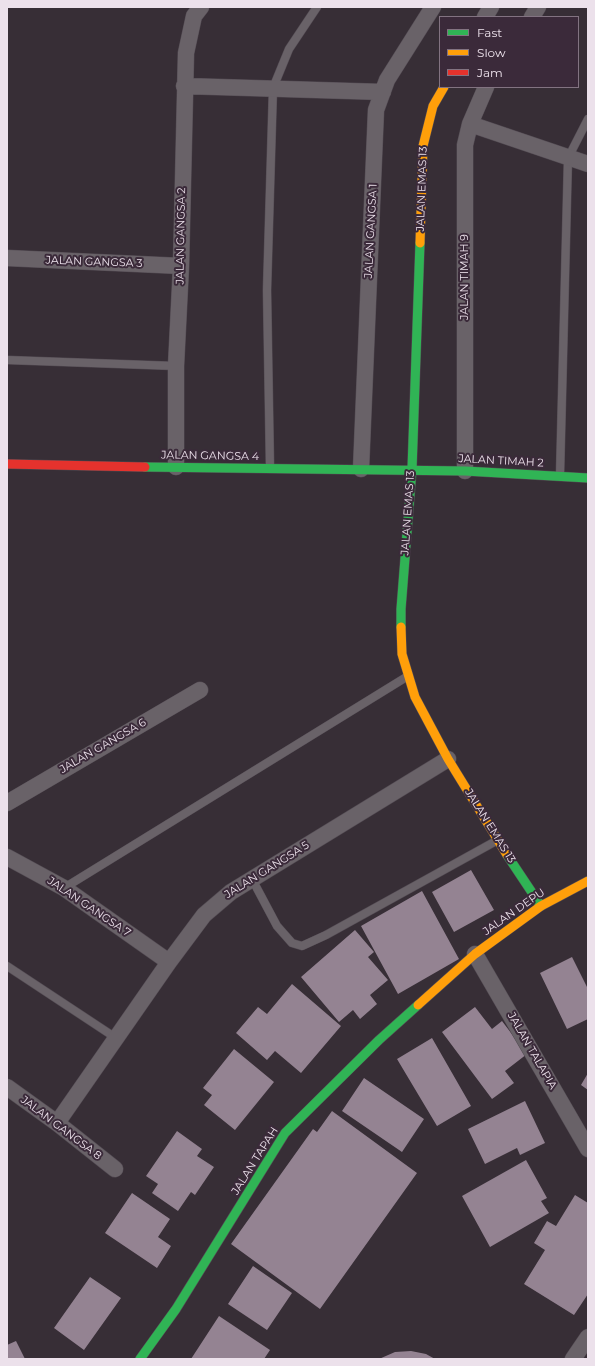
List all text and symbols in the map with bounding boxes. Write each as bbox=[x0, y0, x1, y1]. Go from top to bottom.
legend bbox=[439, 16, 579, 88]
text: Fast bbox=[477, 25, 502, 40]
text: Slow bbox=[477, 45, 506, 60]
text: Jam bbox=[477, 65, 503, 80]
street label: JALAN EMAS 13 bbox=[414, 146, 430, 232]
street label: JALAN GANGSA 1 bbox=[362, 183, 380, 279]
street label: JALAN GANGSA 2 bbox=[174, 187, 188, 285]
street label: JALAN TIMAH 9 bbox=[458, 234, 472, 320]
street label: JALAN GANGSA 3 bbox=[45, 254, 143, 270]
street label: JALAN GANGSA 4 bbox=[161, 449, 259, 463]
street label: JALAN TIMAH 2 bbox=[458, 452, 544, 470]
street label: JALAN EMAS 13 bbox=[398, 470, 418, 556]
street label: JALAN GANGSA 6 bbox=[57, 716, 149, 776]
street label: JALAN EMAS 13 bbox=[462, 786, 518, 866]
street label: JALAN GANGSA 5 bbox=[222, 839, 312, 901]
street label: JALAN GANGSA 7 bbox=[45, 874, 133, 940]
street label: JALAN DEPU bbox=[481, 886, 547, 938]
street label: JALAN TALAPIA bbox=[505, 1010, 559, 1092]
street label: JALAN GANGSA 8 bbox=[18, 1093, 104, 1163]
street label: JALAN TAPAH bbox=[229, 1125, 281, 1197]

